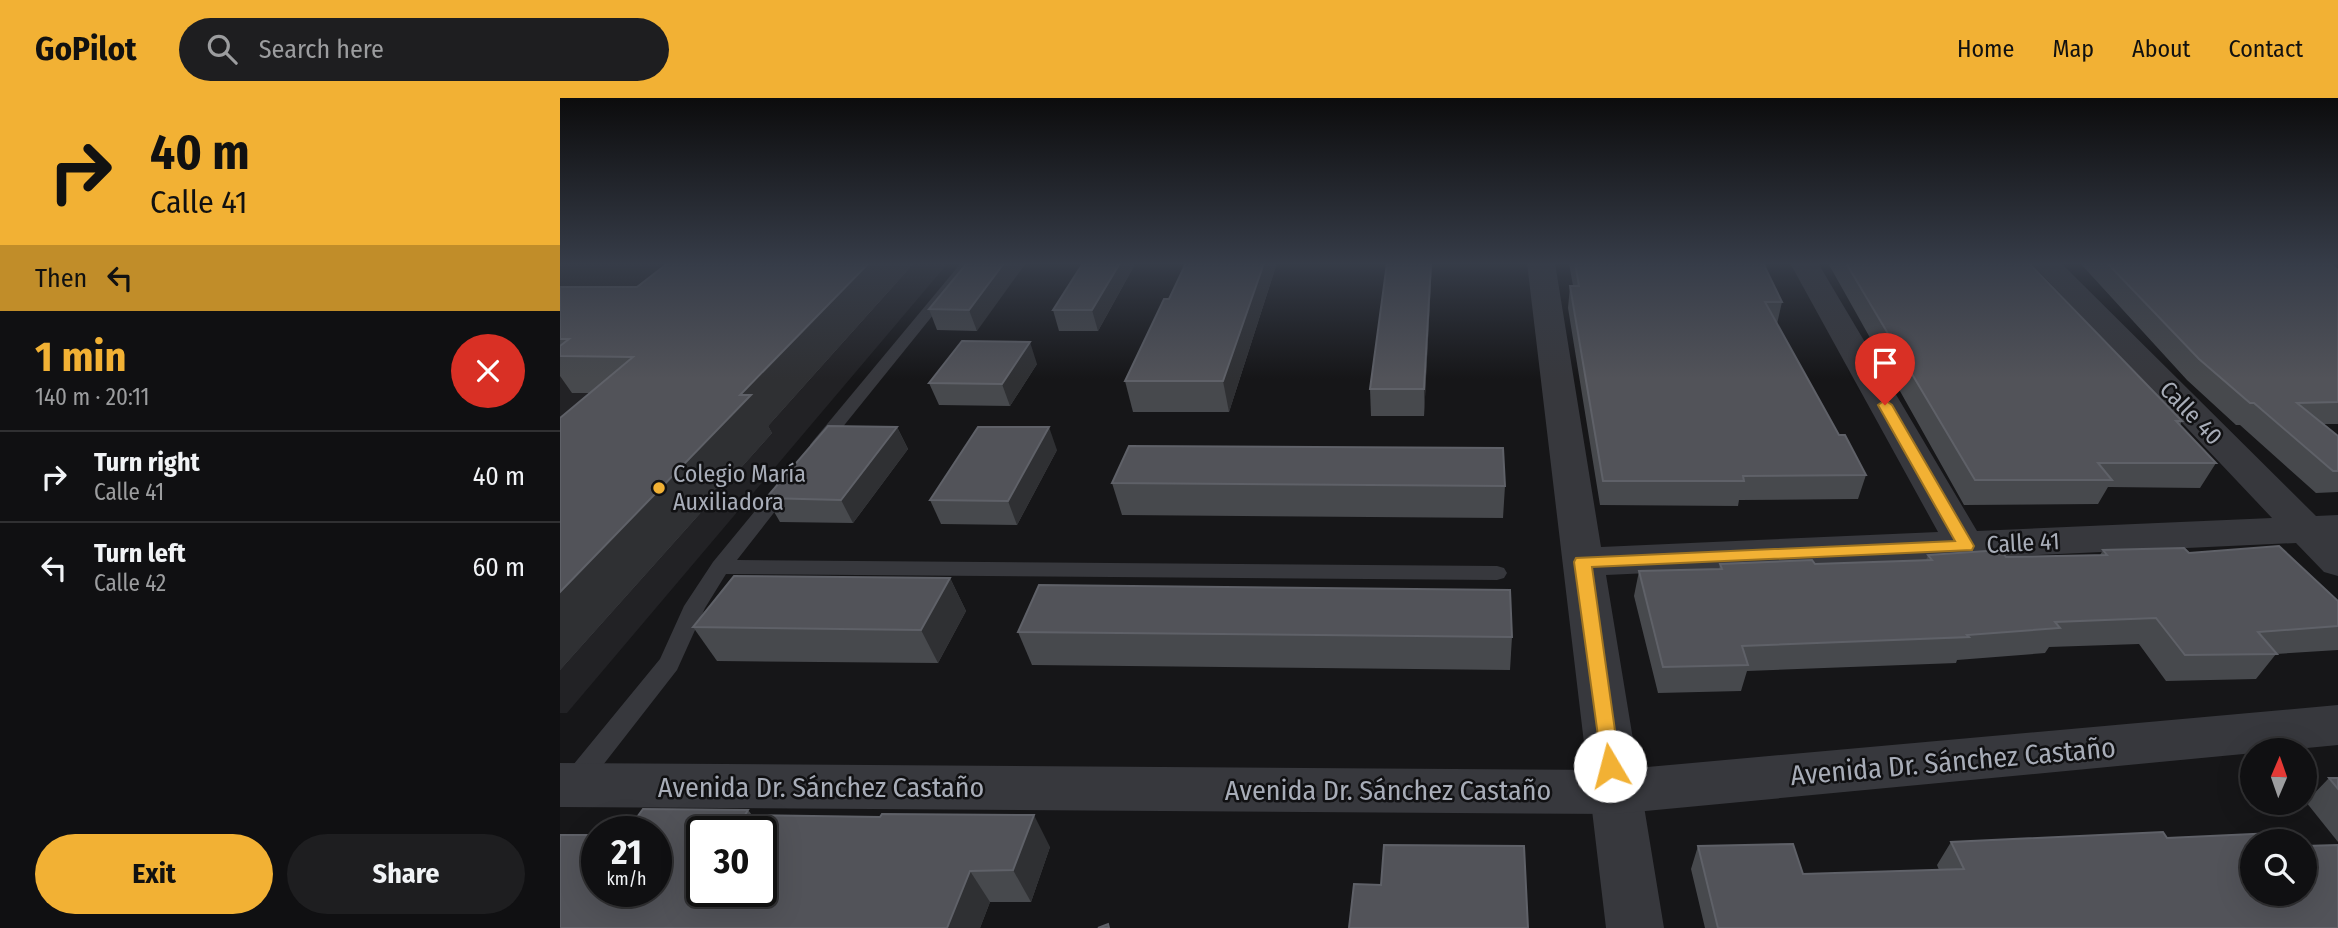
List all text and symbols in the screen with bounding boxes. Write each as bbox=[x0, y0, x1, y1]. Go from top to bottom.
search box bbox=[179, 18, 669, 81]
text: GoPilot bbox=[35, 29, 137, 69]
icon: search bbox=[203, 30, 241, 68]
text: Search here bbox=[259, 34, 384, 65]
text: Home bbox=[1957, 35, 2014, 63]
text: Map bbox=[2052, 35, 2094, 63]
text: About bbox=[2132, 35, 2190, 63]
text: Contact bbox=[2228, 35, 2303, 63]
text: 40 m bbox=[150, 123, 250, 182]
icon: right bbox=[35, 126, 126, 217]
text: Calle 41 bbox=[150, 183, 248, 221]
icon: left bbox=[101, 259, 139, 297]
text: Then bbox=[35, 263, 87, 294]
text: 1 min bbox=[35, 332, 126, 382]
pin bbox=[1855, 333, 1915, 405]
button: close bbox=[451, 334, 525, 408]
icon: arrive bbox=[1866, 344, 1904, 382]
street label: Calle 40 bbox=[2154, 375, 2228, 451]
text: 140 m · 20:11 bbox=[35, 383, 150, 411]
text: Turn right bbox=[94, 447, 200, 478]
icon: right bbox=[35, 458, 73, 496]
place label: Colegio María Auxiliadora bbox=[673, 460, 806, 516]
text: 40 m bbox=[473, 461, 525, 492]
text: Calle 41 bbox=[94, 478, 164, 506]
marker: Colegio María Auxiliadora bbox=[651, 480, 667, 496]
street label: Calle 41 bbox=[1986, 527, 2060, 559]
text: Turn left bbox=[94, 538, 186, 569]
icon: left bbox=[35, 549, 73, 587]
text: 60 m bbox=[472, 552, 525, 583]
text: Calle 42 bbox=[94, 569, 166, 597]
position arrow bbox=[1573, 729, 1647, 803]
street label: Avenida Dr. Sánchez Castaño bbox=[1789, 731, 2117, 792]
north arrow bbox=[2240, 738, 2317, 816]
map controls bbox=[2240, 738, 2317, 906]
street label: Avenida Dr. Sánchez Castaño bbox=[658, 771, 984, 804]
street label: Avenida Dr. Sánchez Castaño bbox=[1225, 774, 1551, 807]
speed limit sign: 30 bbox=[686, 816, 777, 907]
button: search bbox=[2240, 829, 2317, 906]
text: 21 bbox=[611, 831, 642, 873]
button: Exit bbox=[35, 834, 273, 914]
button: Share bbox=[287, 834, 525, 914]
text: km/h bbox=[606, 868, 647, 890]

